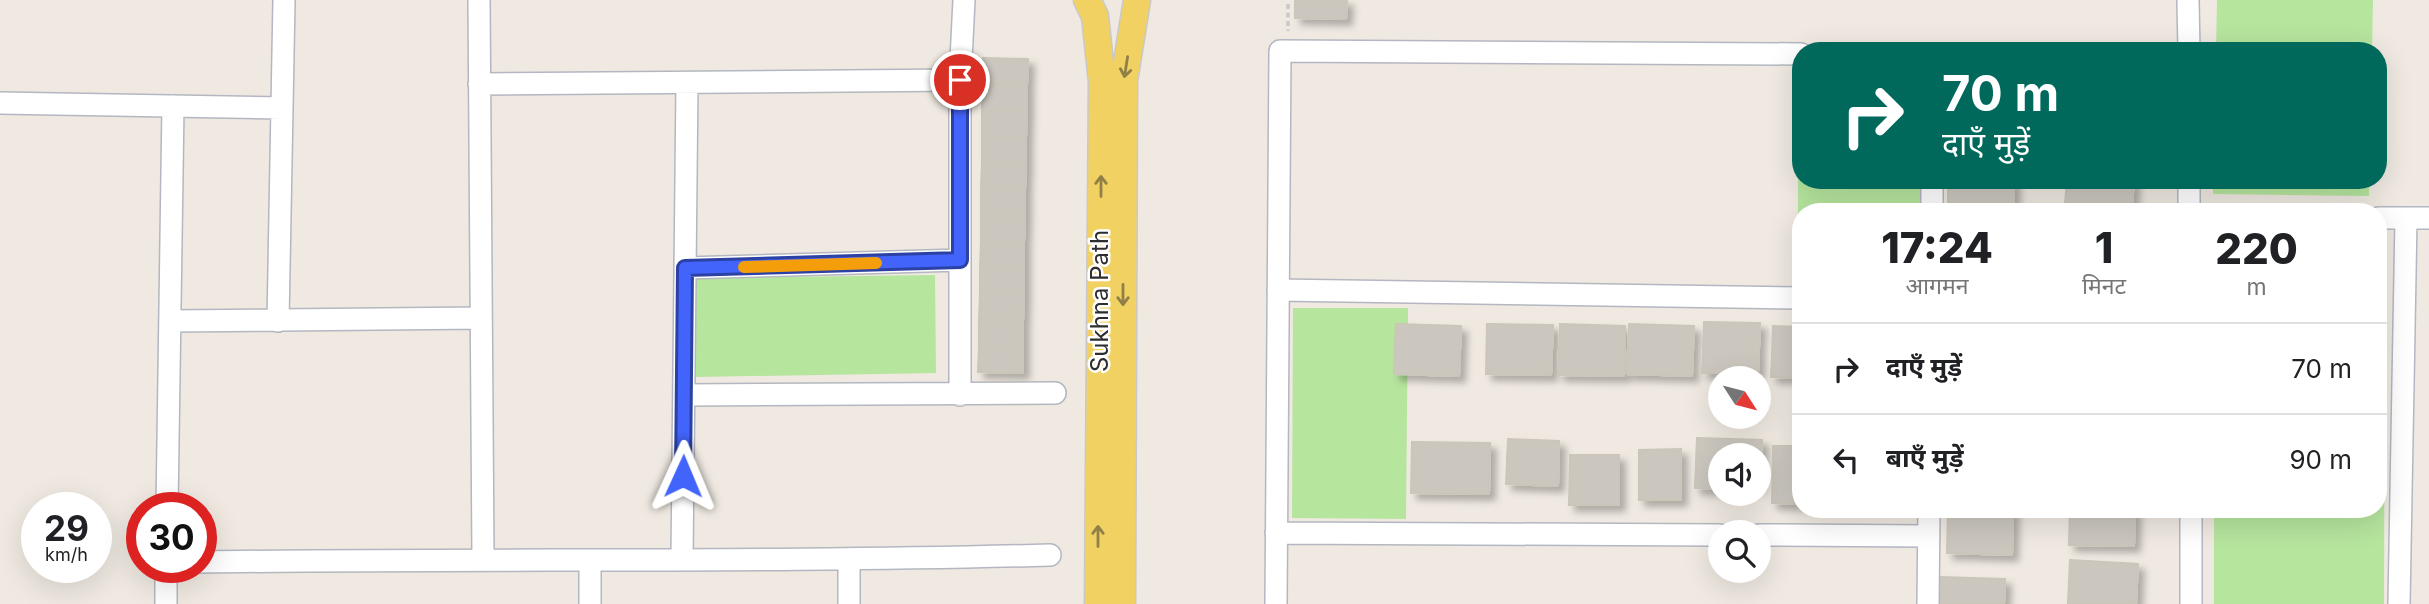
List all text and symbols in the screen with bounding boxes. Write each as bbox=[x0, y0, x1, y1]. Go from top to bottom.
pin bbox=[930, 50, 990, 110]
one-way arrow bbox=[1119, 55, 1132, 78]
icon: arrive bbox=[941, 61, 979, 99]
text: 70 m bbox=[1942, 64, 2059, 123]
icon: right bbox=[1827, 70, 1918, 161]
text: दाएँ मुड़ें bbox=[1942, 124, 2030, 163]
one-way arrow bbox=[1094, 175, 1108, 198]
text: 17:24 bbox=[1881, 222, 1993, 273]
text: 1 bbox=[2095, 222, 2113, 273]
text: 220 bbox=[2215, 223, 2298, 274]
street label: Sukhna Path bbox=[1085, 230, 1114, 372]
text: आगमन bbox=[1905, 272, 1968, 300]
text: मिनट bbox=[2082, 272, 2126, 300]
text: m bbox=[2246, 273, 2267, 301]
one-way arrow bbox=[1116, 283, 1130, 306]
icon: right bbox=[1827, 350, 1865, 388]
text: दाएँ मुड़ें bbox=[1886, 351, 1962, 382]
text: 70 m bbox=[2291, 353, 2352, 384]
north arrow bbox=[1708, 366, 1771, 429]
map controls bbox=[1708, 366, 1771, 583]
position arrow bbox=[646, 439, 720, 513]
icon: left bbox=[1827, 441, 1865, 479]
text: बाएँ मुड़ें bbox=[1886, 442, 1963, 473]
button: sound bbox=[1708, 443, 1771, 506]
text: 90 m bbox=[2289, 444, 2352, 475]
speed limit sign: 30 bbox=[126, 492, 217, 583]
text: 29 bbox=[44, 507, 89, 549]
button: search bbox=[1708, 520, 1771, 583]
one-way arrow bbox=[1091, 525, 1105, 548]
text: km/h bbox=[45, 544, 88, 565]

